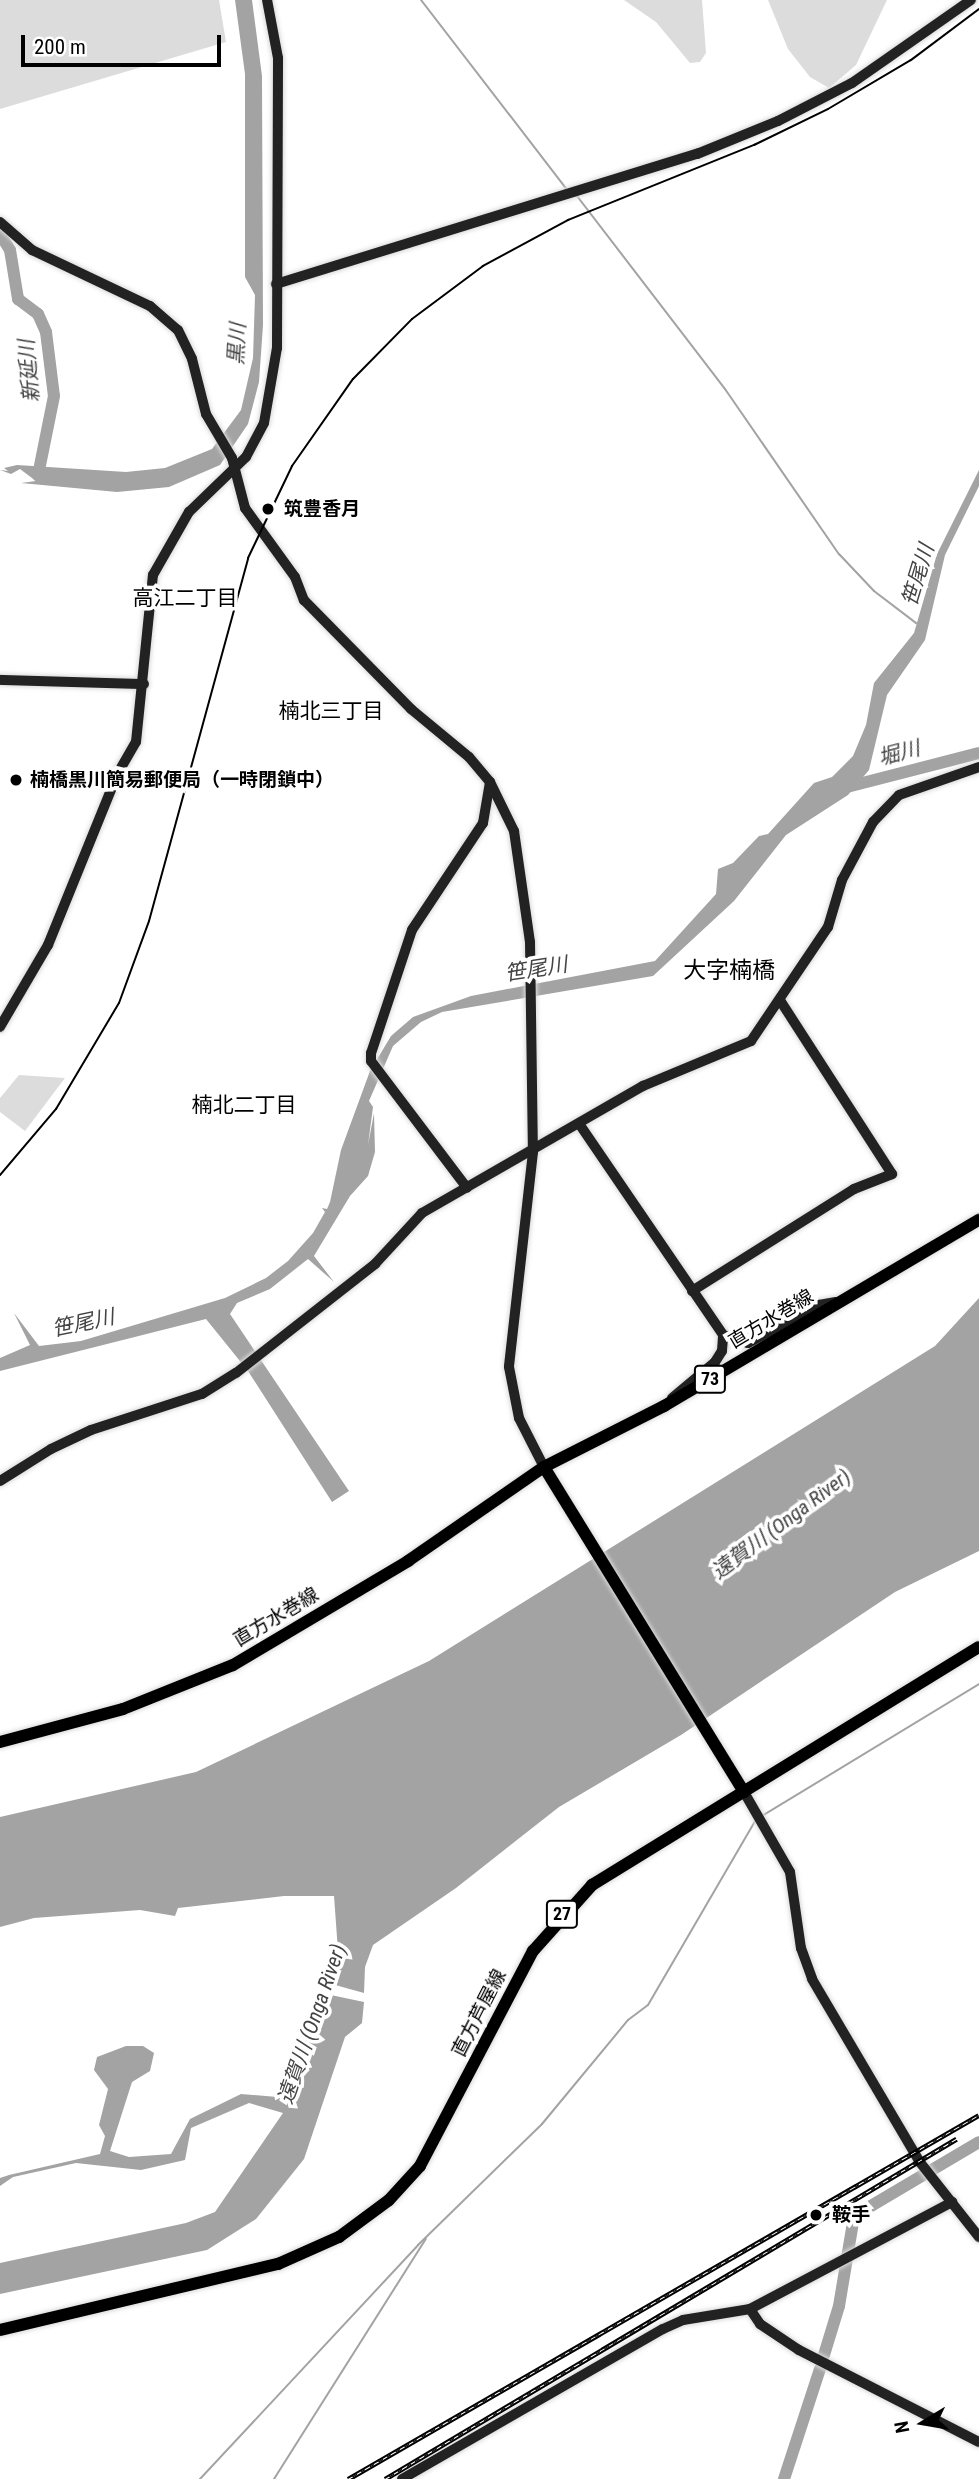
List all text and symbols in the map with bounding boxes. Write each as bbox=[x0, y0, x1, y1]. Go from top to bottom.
scale bar bbox=[24, 21, 224, 65]
text: 200 m bbox=[34, 35, 86, 59]
water label: 黒川 bbox=[223, 322, 251, 366]
water label: 新延川 bbox=[14, 339, 44, 403]
place label: 筑豊香月 bbox=[284, 498, 360, 520]
marker: 筑豊香月 bbox=[258, 499, 278, 519]
water label: 笹尾川 bbox=[897, 541, 939, 609]
district label: 高江二丁目 bbox=[133, 585, 237, 611]
district label: 楠北三丁目 bbox=[279, 698, 383, 724]
water label: 堀川 bbox=[875, 735, 923, 771]
place label: 楠橋黒川簡易郵便局（一時閉鎖中） bbox=[30, 769, 334, 791]
marker: 楠橋黒川簡易郵便局（一時閉鎖中） bbox=[8, 772, 24, 788]
water label: 笹尾川 bbox=[503, 952, 569, 986]
district label: 大字楠橋 bbox=[683, 957, 775, 985]
district label: 楠北二丁目 bbox=[192, 1092, 296, 1118]
street label: 直方水巻線 bbox=[724, 1285, 818, 1353]
water label: 笹尾川 bbox=[50, 1304, 116, 1342]
road number: 73 bbox=[692, 1364, 728, 1394]
water label: 遠賀川 (Onga River) bbox=[707, 1464, 855, 1584]
street label: 直方水巻線 bbox=[229, 1583, 323, 1651]
road number: 27 bbox=[544, 1900, 580, 1928]
water label: 遠賀川 (Onga River) bbox=[273, 1941, 351, 2107]
street label: 直方芦屋線 bbox=[447, 1966, 511, 2060]
place label: 鞍手 bbox=[832, 2204, 870, 2226]
marker: 鞍手 bbox=[806, 2205, 826, 2225]
north arrow bbox=[888, 2388, 958, 2458]
text: N bbox=[889, 2419, 914, 2435]

